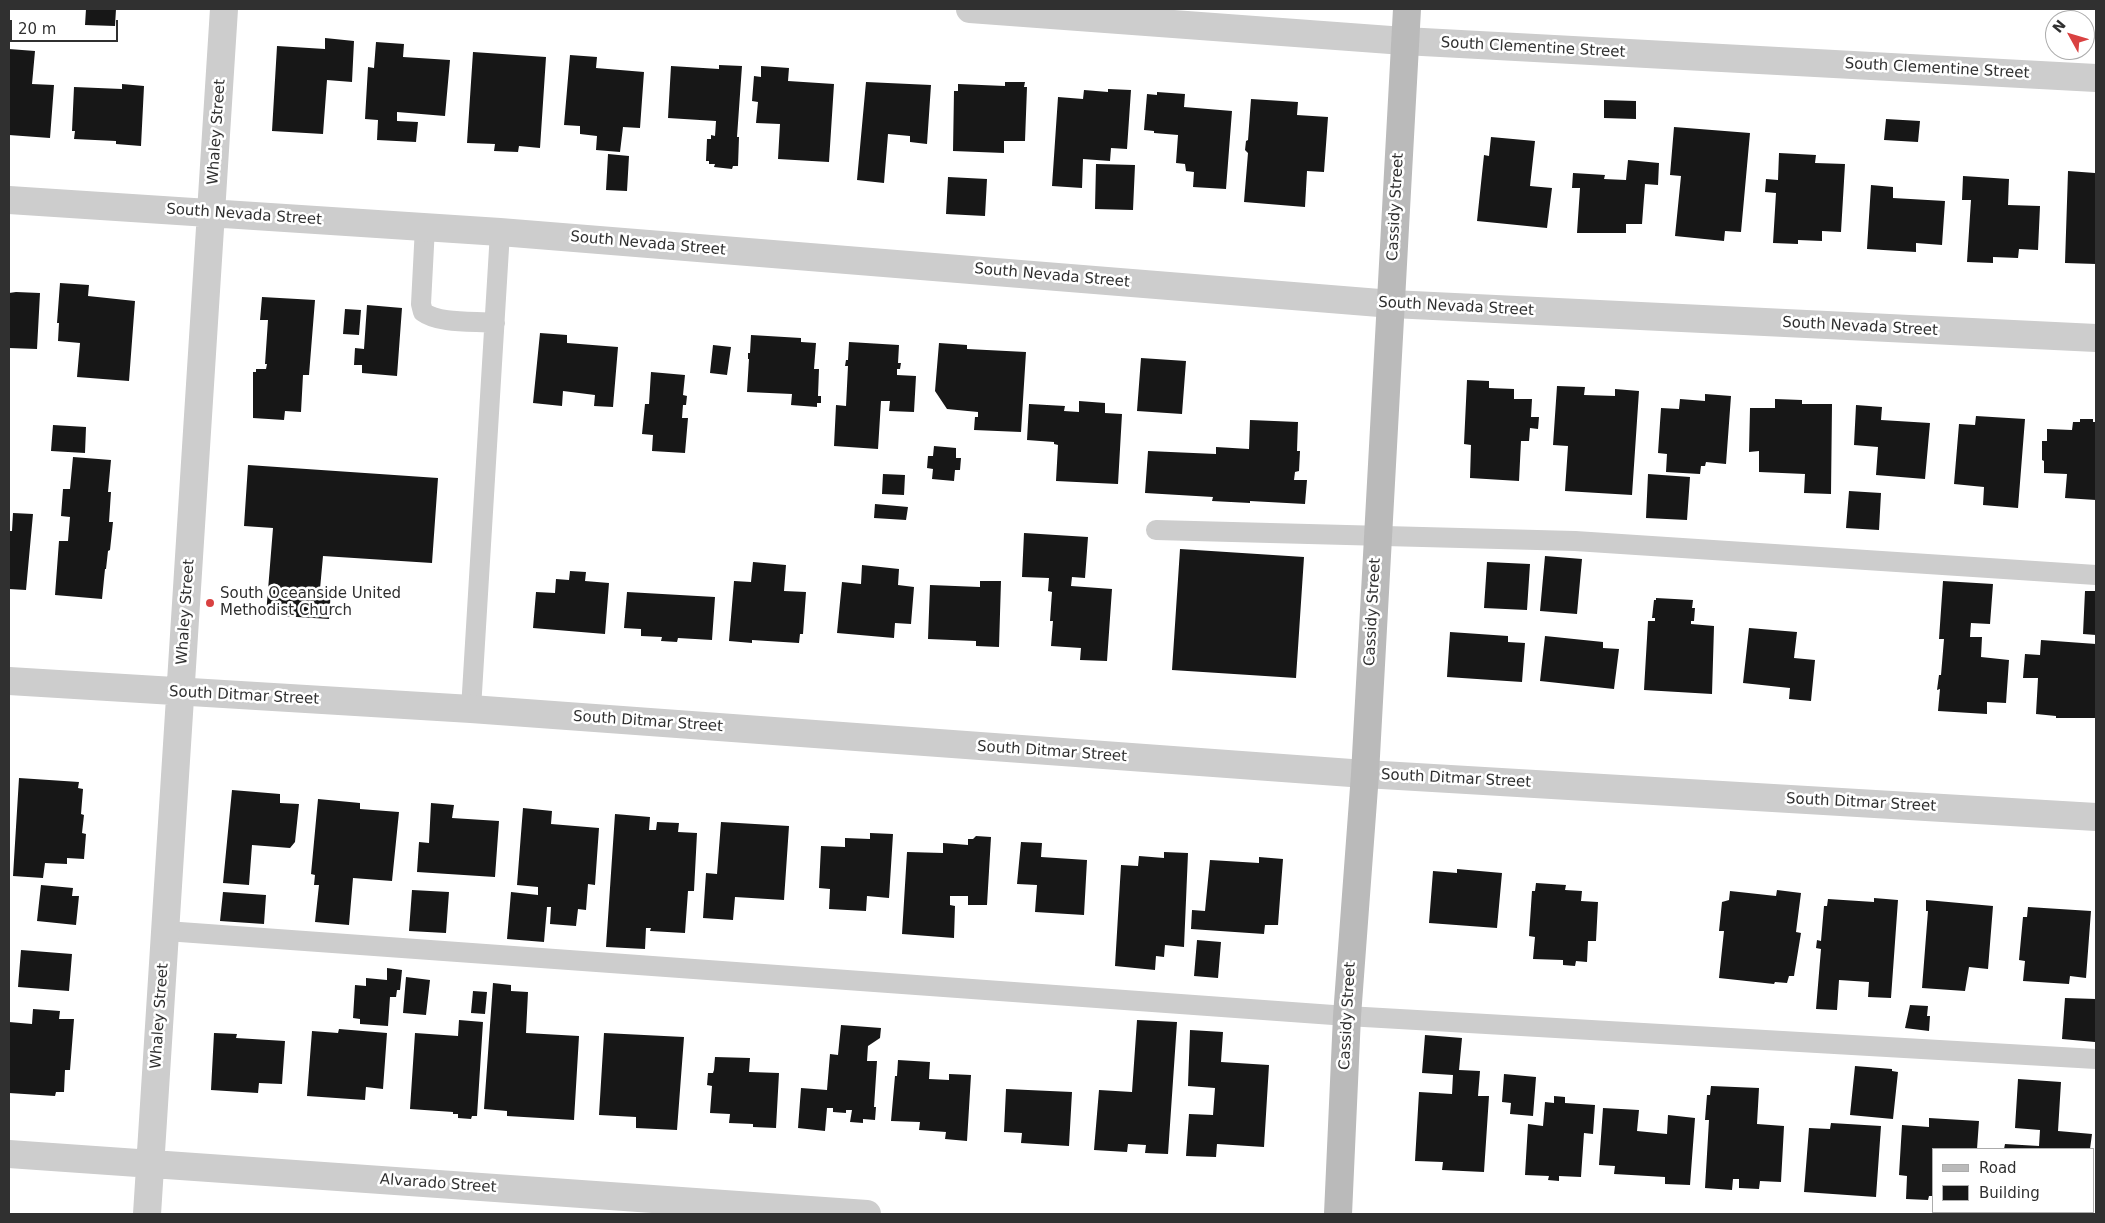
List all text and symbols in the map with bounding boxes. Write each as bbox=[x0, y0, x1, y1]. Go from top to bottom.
scale bar bbox=[12, 10, 120, 42]
north arrow bbox=[2045, 10, 2095, 60]
text: N bbox=[2049, 17, 2069, 36]
text: 20 m bbox=[18, 20, 56, 38]
street label: South Clementine Street bbox=[1440, 34, 1626, 62]
street label: South Clementine Street bbox=[1844, 55, 2030, 83]
street label: Whaley Street bbox=[204, 78, 230, 186]
street label: Cassidy Street bbox=[1384, 152, 1408, 262]
street label: South Nevada Street bbox=[166, 201, 322, 229]
street label: South Nevada Street bbox=[570, 228, 726, 260]
street label: South Nevada Street bbox=[974, 260, 1130, 292]
street label: South Nevada Street bbox=[1378, 294, 1534, 320]
street label: South Nevada Street bbox=[1782, 314, 1938, 340]
street label: Cassidy Street bbox=[1361, 557, 1385, 667]
street label: Whaley Street bbox=[173, 558, 199, 666]
place label: South Oceanside United Methodist Church bbox=[220, 585, 401, 620]
marker: South Oceanside United Methodist Church bbox=[204, 597, 216, 609]
street label: South Ditmar Street bbox=[168, 683, 320, 709]
street label: South Ditmar Street bbox=[572, 708, 724, 736]
street label: South Ditmar Street bbox=[976, 738, 1128, 766]
street label: South Ditmar Street bbox=[1380, 766, 1532, 792]
street label: South Ditmar Street bbox=[1785, 790, 1937, 816]
street label: Cassidy Street bbox=[1336, 961, 1360, 1071]
street label: Whaley Street bbox=[147, 962, 173, 1070]
legend bbox=[1932, 1148, 2095, 1213]
text: Road bbox=[1979, 1159, 2017, 1177]
street label: Alvarado Street bbox=[379, 1171, 497, 1197]
text: Building bbox=[1979, 1184, 2040, 1202]

